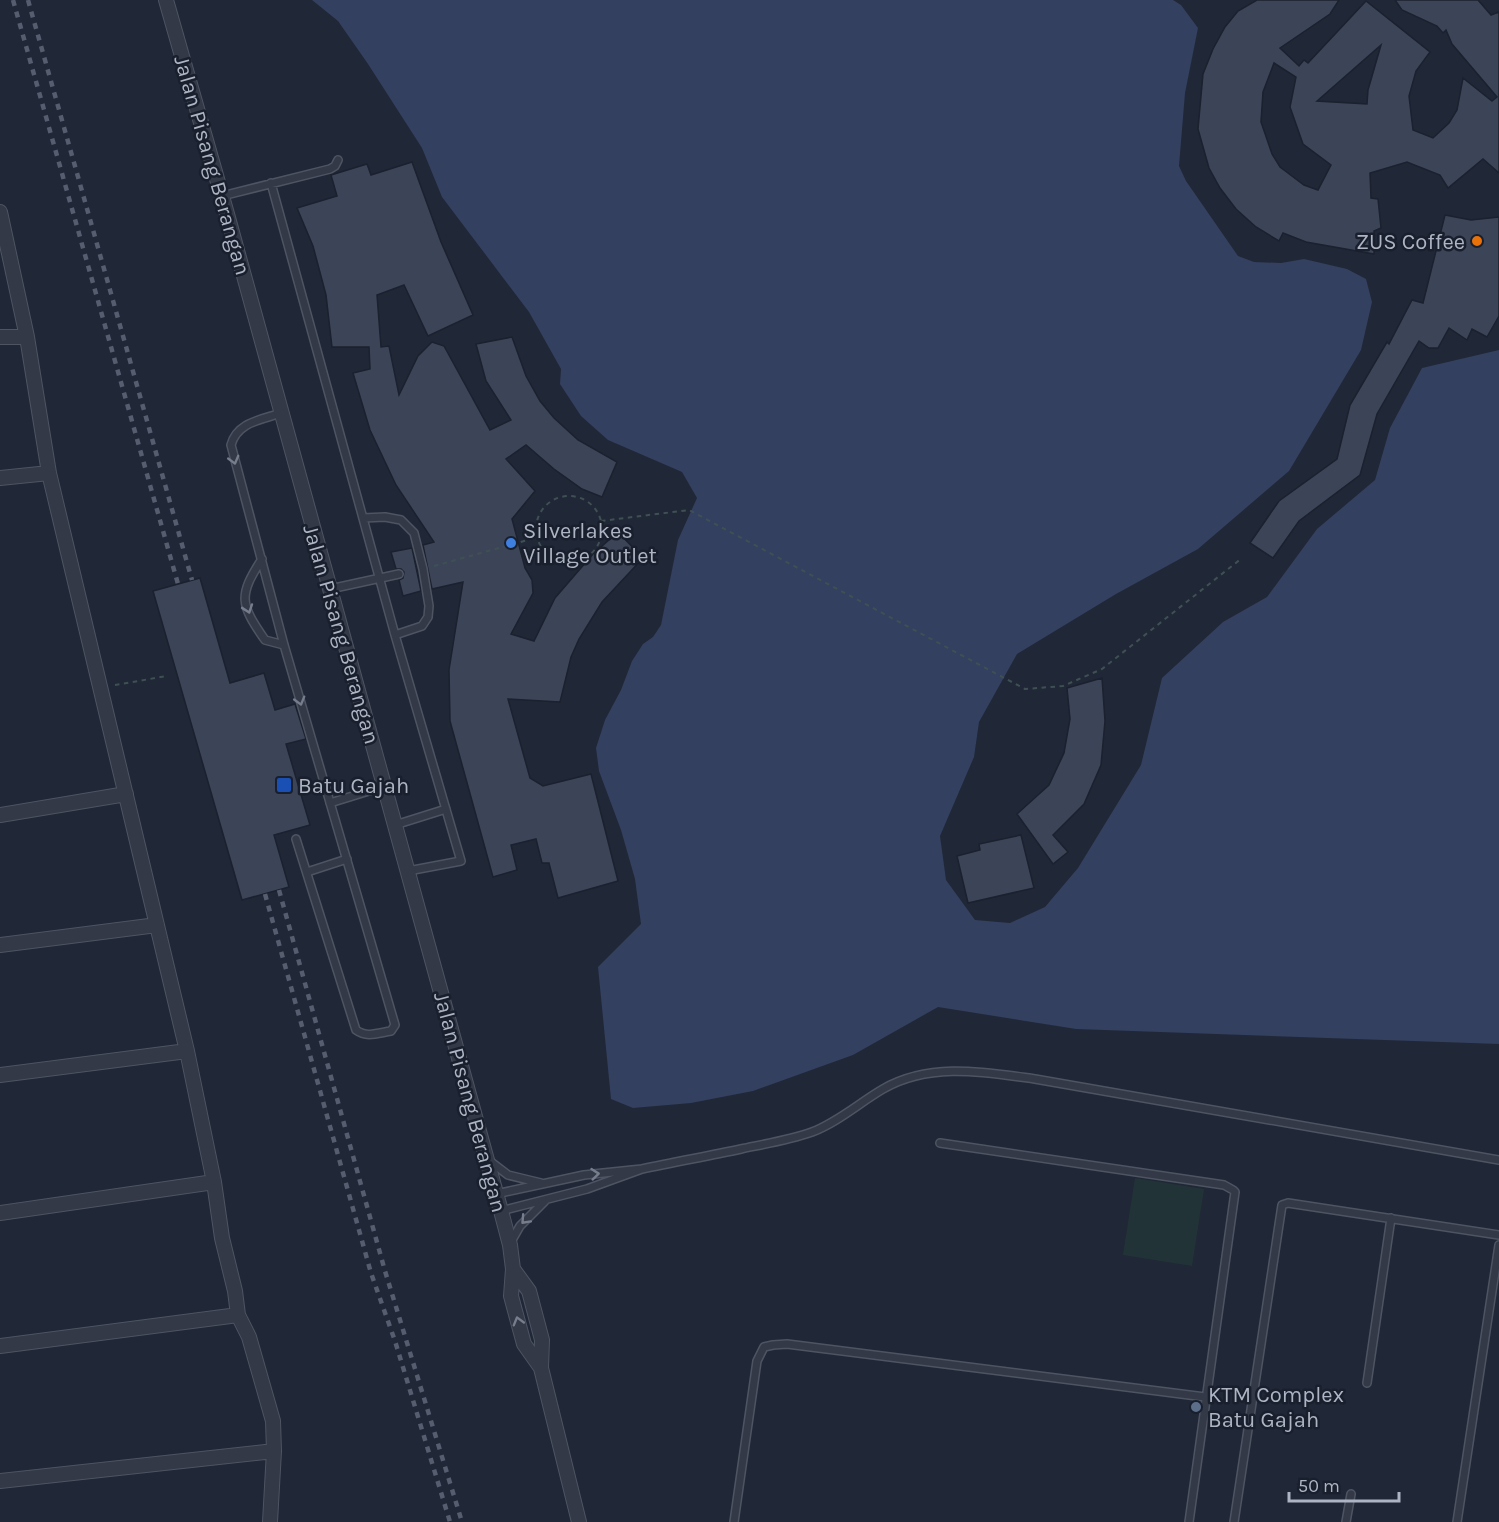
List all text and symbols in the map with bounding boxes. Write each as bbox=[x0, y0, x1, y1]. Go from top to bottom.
street label: Jalan Pisang Berangan bbox=[168, 52, 256, 278]
place label: ZUS Coffee bbox=[1356, 229, 1465, 255]
marker: ZUS Coffee bbox=[1470, 234, 1484, 248]
one-way arrow bbox=[227, 455, 240, 465]
place label: Silverlakes Village Outlet bbox=[523, 518, 657, 569]
street label: Jalan Pisang Berangan bbox=[297, 521, 385, 747]
marker: Silverlakes Village Outlet bbox=[504, 536, 518, 550]
one-way arrow bbox=[240, 603, 253, 614]
one-way arrow bbox=[293, 696, 306, 706]
place label: Batu Gajah bbox=[298, 773, 409, 799]
marker: Batu Gajah bbox=[275, 776, 293, 794]
street label: Jalan Pisang Berangan bbox=[428, 989, 512, 1215]
one-way arrow bbox=[590, 1168, 599, 1181]
one-way arrow bbox=[521, 1214, 532, 1224]
one-way arrow bbox=[512, 1316, 525, 1326]
place label: KTM Complex Batu Gajah bbox=[1208, 1382, 1344, 1433]
marker: KTM Complex Batu Gajah bbox=[1189, 1400, 1203, 1414]
scale bar bbox=[1289, 1465, 1398, 1503]
text: 50 m bbox=[1298, 1475, 1340, 1497]

